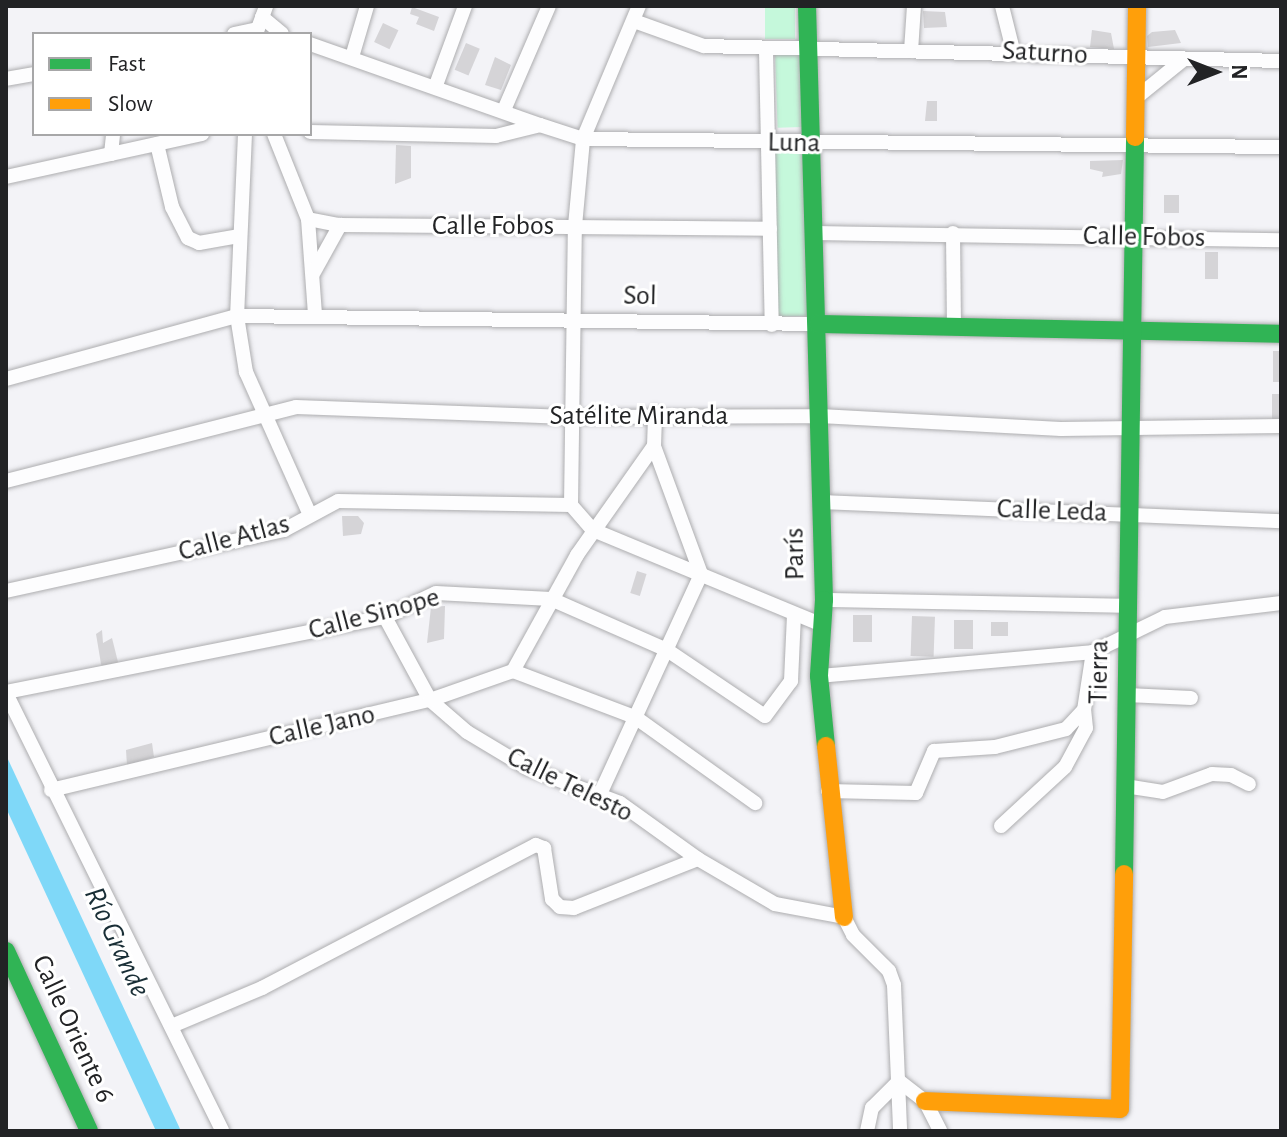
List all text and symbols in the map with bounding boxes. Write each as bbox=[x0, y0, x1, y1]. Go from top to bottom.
legend bbox=[32, 32, 312, 136]
north arrow bbox=[1175, 32, 1255, 112]
street label: Saturno bbox=[1001, 34, 1089, 72]
text: Fast bbox=[108, 52, 145, 76]
text: N bbox=[1228, 64, 1250, 80]
text: Slow bbox=[108, 92, 153, 116]
street label: Luna bbox=[767, 126, 821, 160]
street label: Calle Fobos bbox=[432, 209, 554, 243]
street label: Calle Fobos bbox=[1083, 219, 1205, 255]
street label: Sol bbox=[623, 279, 657, 313]
street label: Satélite Miranda bbox=[550, 399, 728, 433]
street label: Calle Leda bbox=[996, 492, 1108, 530]
street label: Calle Atlas bbox=[175, 507, 293, 569]
street label: París bbox=[778, 527, 812, 581]
street label: Calle Sinope bbox=[305, 580, 443, 648]
street label: Tierra bbox=[1082, 640, 1116, 704]
street label: Calle Jano bbox=[266, 698, 378, 754]
street label: Calle Telesto bbox=[501, 740, 639, 830]
water label: Río Grande bbox=[76, 881, 158, 1003]
street label: Calle Oriente 6 bbox=[24, 950, 122, 1108]

